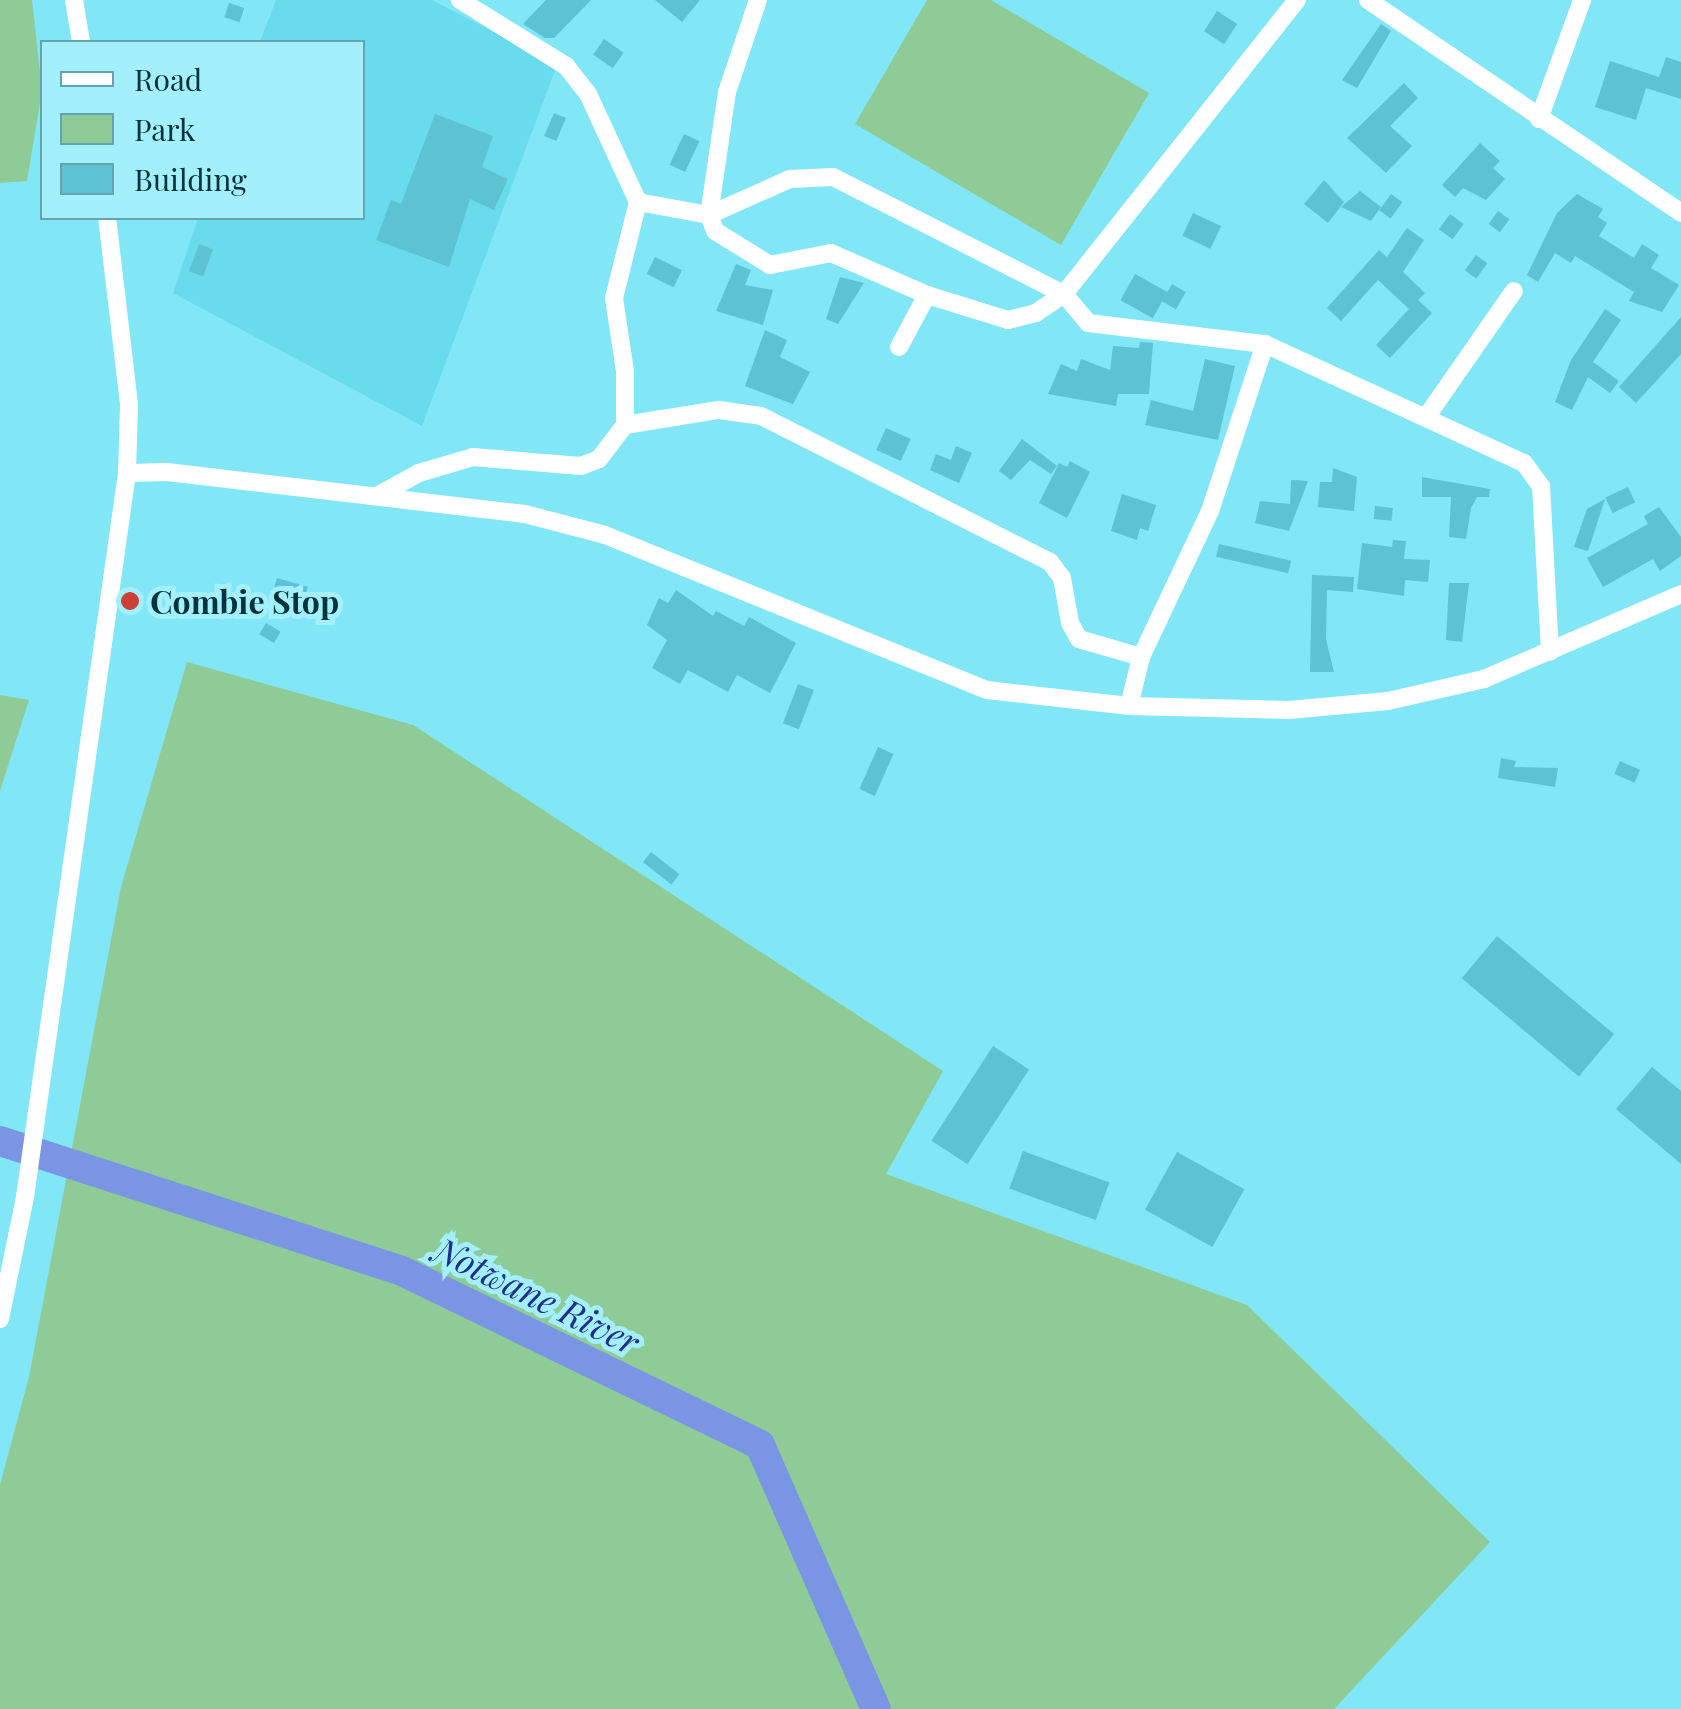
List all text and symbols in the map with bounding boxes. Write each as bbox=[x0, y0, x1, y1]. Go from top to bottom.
legend bbox=[40, 40, 365, 220]
text: Road bbox=[134, 59, 202, 99]
text: Park bbox=[134, 109, 196, 149]
text: Building bbox=[134, 159, 247, 199]
place label: Combie Stop bbox=[150, 582, 339, 620]
marker: Combie Stop bbox=[119, 590, 141, 612]
water label: Notwane River bbox=[428, 1227, 646, 1363]

